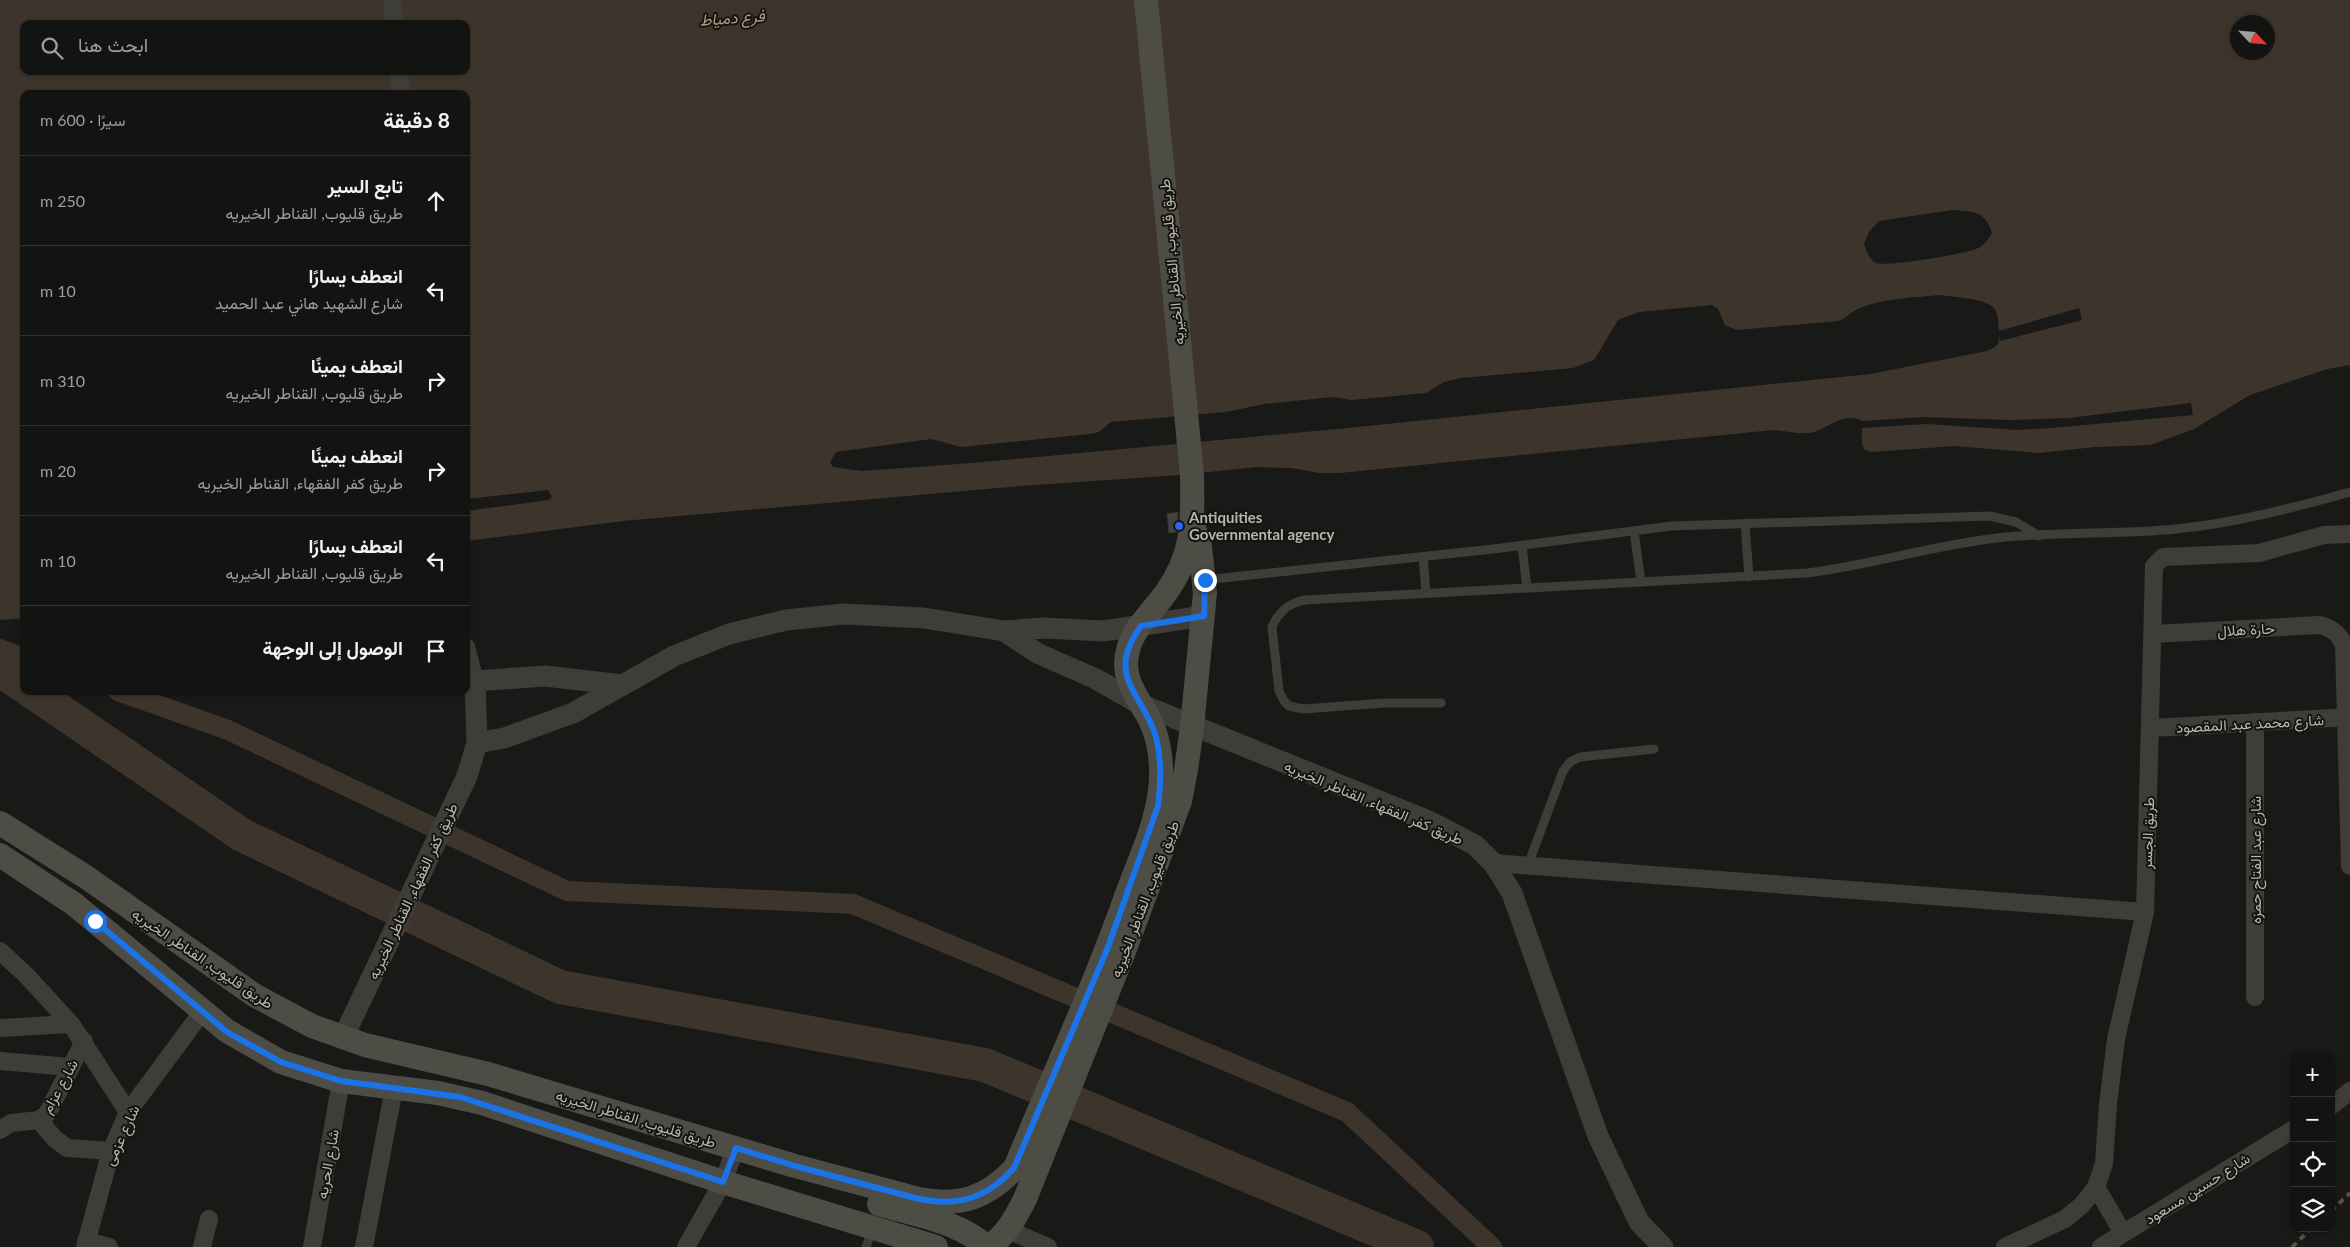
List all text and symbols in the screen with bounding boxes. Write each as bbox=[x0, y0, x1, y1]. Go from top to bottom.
water label: فرع دمياط bbox=[699, 5, 766, 32]
north arrow bbox=[2230, 15, 2275, 60]
search box bbox=[20, 20, 470, 75]
text: ابحث هنا bbox=[78, 33, 148, 56]
icon: search bbox=[38, 34, 66, 62]
text: 8 دقيقة bbox=[383, 107, 450, 132]
text: سيرًا · 600 m bbox=[40, 110, 125, 129]
text: تابع السير bbox=[328, 174, 403, 197]
street label: طريق قليوب, القناطر الخيريه bbox=[1155, 178, 1189, 346]
icon: ahead bbox=[422, 187, 450, 215]
text: 250 m bbox=[40, 191, 85, 210]
text: طريق قليوب, القناطر الخيريه bbox=[225, 203, 403, 222]
text: انعطف يسارًا bbox=[308, 264, 403, 287]
icon: left bbox=[422, 277, 450, 305]
text: 10 m bbox=[40, 281, 76, 300]
text: شارع الشهيد هاني عبد الحميد bbox=[215, 293, 403, 312]
text: انعطف يمينًا bbox=[311, 354, 403, 377]
icon: right bbox=[422, 367, 450, 395]
text: 310 m bbox=[40, 371, 85, 390]
text: طريق قليوب, القناطر الخيريه bbox=[225, 383, 403, 402]
text: انعطف يمينًا bbox=[311, 444, 403, 467]
icon: right bbox=[422, 457, 450, 485]
text: 20 m bbox=[40, 461, 76, 480]
text: طريق كفر الفقهاء, القناطر الخيريه bbox=[197, 473, 403, 492]
place label: Antiquities Governmental agency bbox=[1188, 508, 1335, 543]
marker: Antiquities Governmental agency bbox=[1173, 520, 1185, 532]
text: انعطف يسارًا bbox=[308, 534, 403, 557]
icon: left bbox=[422, 547, 450, 575]
text: 10 m bbox=[40, 551, 76, 570]
text: طريق قليوب, القناطر الخيريه bbox=[225, 563, 403, 582]
route end bbox=[1194, 569, 1217, 592]
street label: حارة هلال bbox=[2217, 618, 2275, 640]
text: الوصول إلى الوجهة bbox=[262, 636, 403, 659]
icon: arrive bbox=[422, 637, 450, 665]
street label: شارع محمد عبد المقصود bbox=[2176, 710, 2325, 739]
street label: طريق كفر الفقهاء, القناطر الخيريه bbox=[1281, 756, 1466, 850]
street label: طريق الجسر bbox=[2137, 796, 2159, 870]
street label: شارع عبد الفتاح حمزه bbox=[2246, 796, 2267, 924]
street label: طريق كفر الفقهاء, القناطر الخيريه bbox=[363, 800, 463, 983]
street label: طريق قليوب, القناطر الخيريه bbox=[1106, 818, 1184, 981]
street label: طريق قليوب, القناطر الخيريه bbox=[128, 904, 277, 1014]
route start bbox=[84, 910, 107, 933]
map controls bbox=[2290, 1052, 2335, 1232]
button: + bbox=[2290, 1052, 2335, 1097]
street label: شارع عزام bbox=[37, 1056, 84, 1118]
street label: طريق قليوب, القناطر الخيريه bbox=[553, 1085, 718, 1153]
button: − bbox=[2290, 1097, 2335, 1142]
street label: شارع عزمى bbox=[99, 1102, 146, 1169]
street label: شارع الحريه bbox=[312, 1128, 345, 1201]
button: locate bbox=[2290, 1142, 2335, 1187]
street label: شارع حسين مسعود bbox=[2141, 1148, 2255, 1230]
button: layers bbox=[2290, 1187, 2335, 1232]

